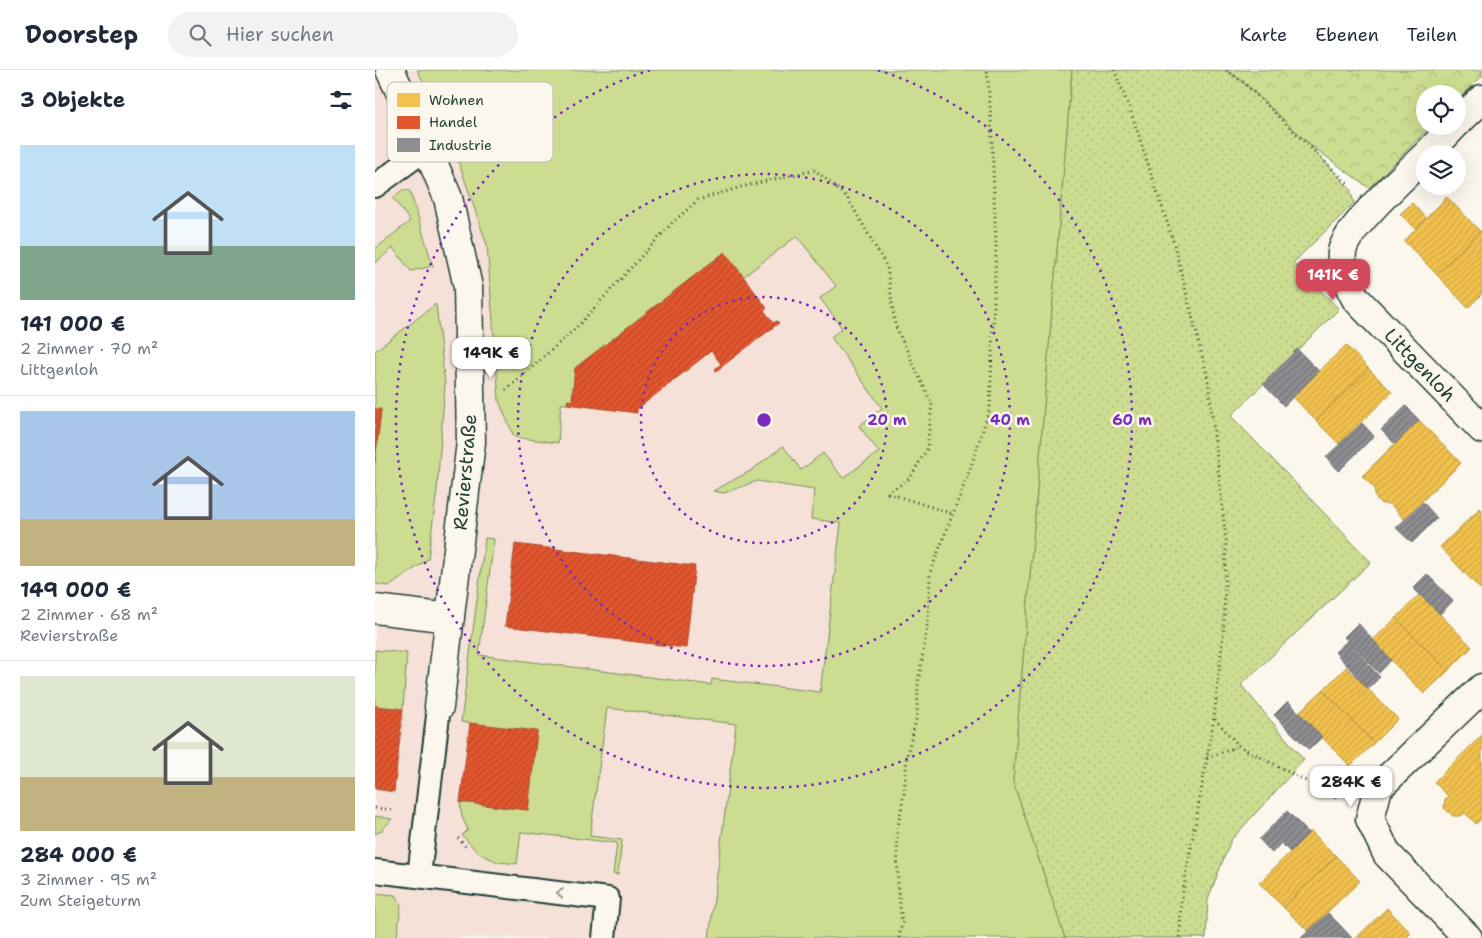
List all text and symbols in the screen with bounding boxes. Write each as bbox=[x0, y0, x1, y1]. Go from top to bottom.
search box bbox=[168, 12, 518, 57]
text: Doorstep bbox=[25, 19, 138, 51]
icon: search bbox=[186, 21, 214, 49]
text: Hier suchen bbox=[226, 22, 334, 47]
text: Karte bbox=[1240, 23, 1287, 47]
text: Ebenen bbox=[1315, 23, 1379, 47]
text: Teilen bbox=[1407, 23, 1457, 47]
legend bbox=[387, 82, 553, 162]
map controls bbox=[1416, 85, 1466, 195]
button: locate bbox=[1416, 85, 1466, 135]
text: 3 Objekte bbox=[20, 86, 125, 114]
icon: filters bbox=[327, 86, 355, 114]
text: Wohnen bbox=[429, 91, 484, 109]
text: Handel bbox=[429, 113, 478, 131]
text: Industrie bbox=[429, 136, 492, 154]
button: layers bbox=[1416, 145, 1466, 195]
icon: home bbox=[143, 178, 233, 268]
pin: 141K € bbox=[1292, 258, 1374, 301]
text: 141K € bbox=[1307, 264, 1359, 285]
text: 141 000 € bbox=[20, 310, 125, 338]
street label: Littgenloh bbox=[1379, 323, 1461, 407]
pin: 149K € bbox=[450, 336, 532, 379]
text: 2 Zimmer · 70 m² bbox=[20, 338, 158, 359]
text: 149K € bbox=[463, 342, 519, 363]
text: Littgenloh bbox=[20, 359, 98, 380]
text: 20 m bbox=[867, 410, 907, 430]
text: 40 m bbox=[990, 410, 1030, 430]
text: 60 m bbox=[1112, 410, 1152, 430]
centre of rings bbox=[755, 411, 773, 429]
street label: Revierstraße bbox=[447, 413, 483, 531]
icon: home bbox=[143, 443, 233, 533]
text: 149 000 € bbox=[20, 576, 131, 604]
text: 2 Zimmer · 68 m² bbox=[20, 604, 158, 625]
text: Revierstraße bbox=[20, 625, 118, 646]
icon: home bbox=[143, 708, 233, 798]
pin: 284K € bbox=[1310, 766, 1392, 808]
text: 284K € bbox=[1321, 771, 1381, 792]
text: 284 000 € bbox=[20, 841, 137, 869]
text: 3 Zimmer · 95 m² bbox=[20, 869, 157, 890]
one-way arrow bbox=[556, 888, 564, 899]
text: Zum Steigeturm bbox=[20, 890, 141, 911]

